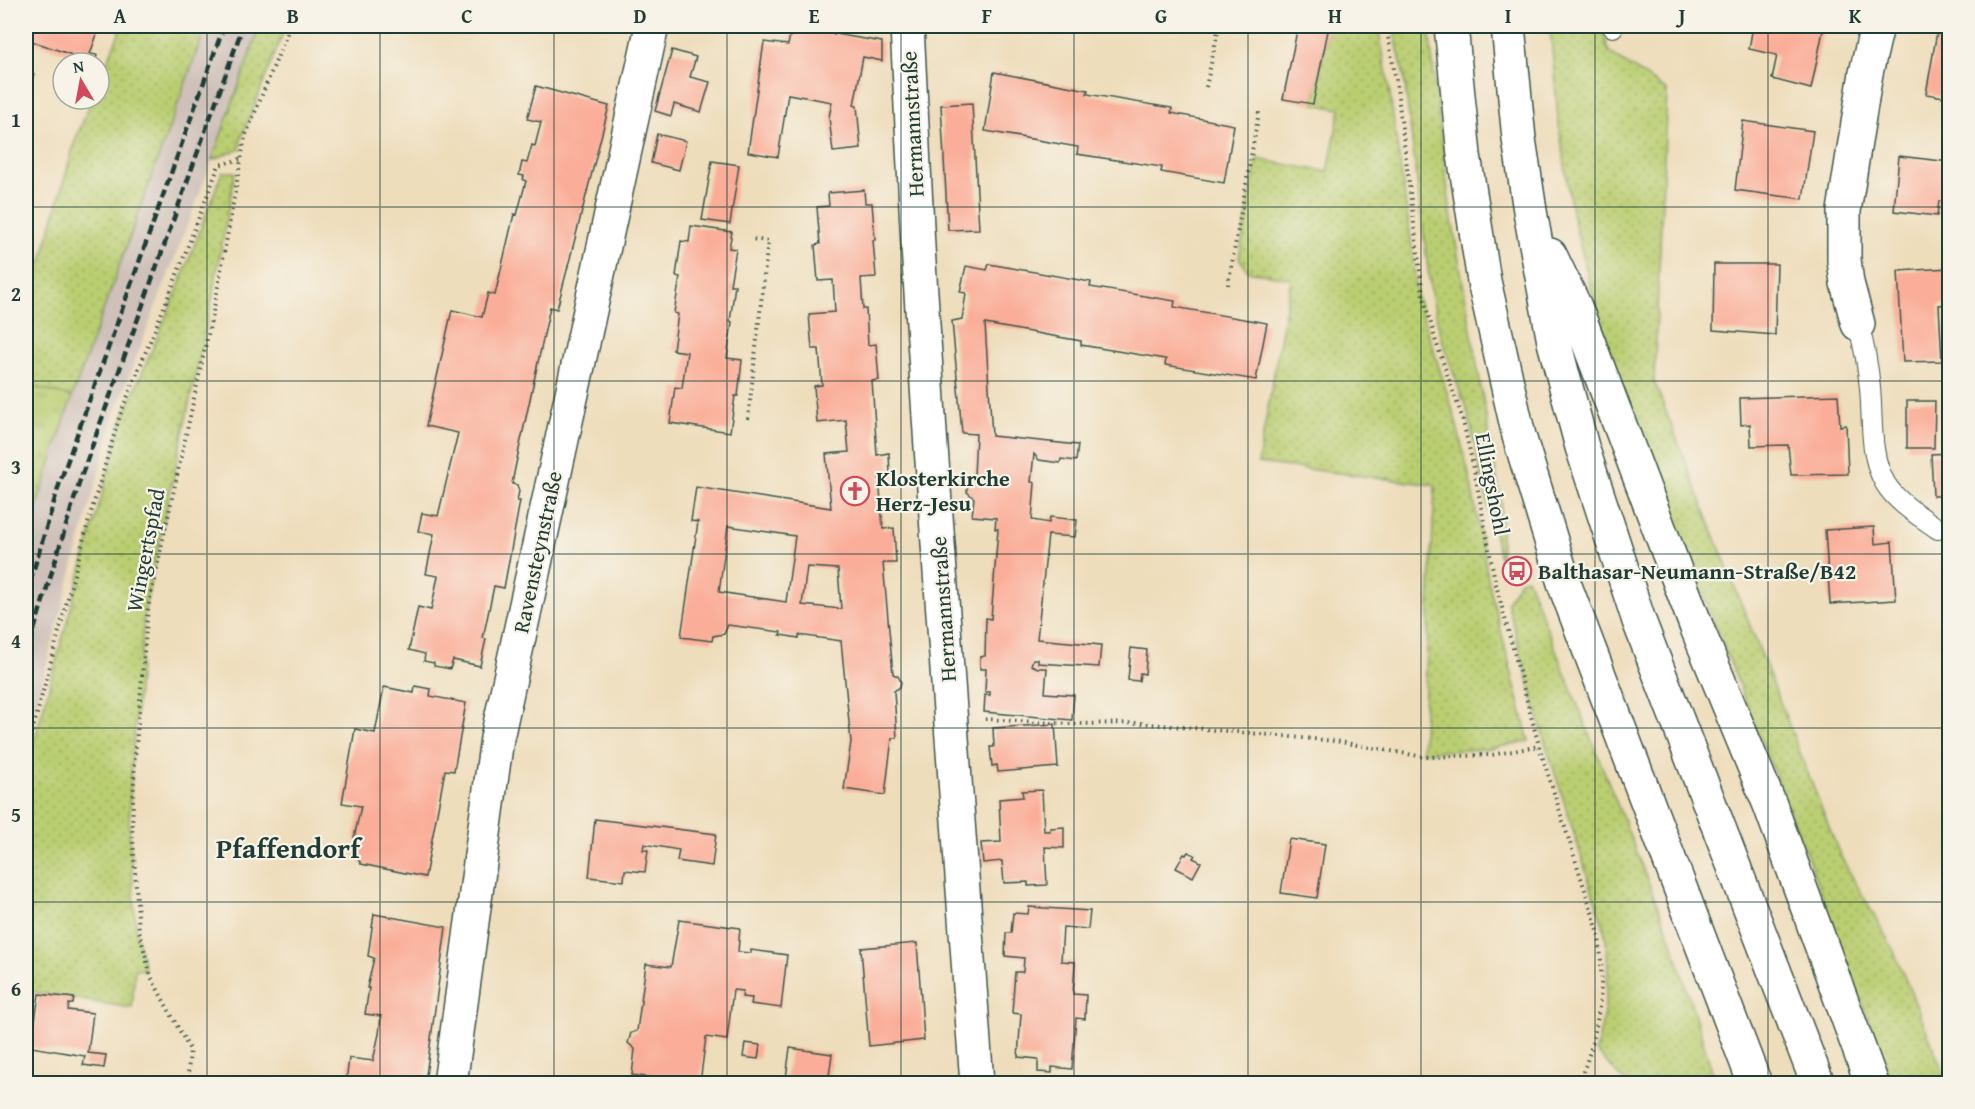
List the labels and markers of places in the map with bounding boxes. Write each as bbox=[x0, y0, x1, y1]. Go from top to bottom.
place label: Klosterkirche Herz-Jesu bbox=[876, 462, 1010, 519]
church icon: Klosterkirche Herz-Jesu bbox=[839, 475, 871, 507]
bus stop icon: Balthasar-Neumann-Straße/B42 bbox=[1501, 555, 1533, 587]
place label: Balthasar-Neumann-Straße/B42 bbox=[1538, 555, 1856, 587]

